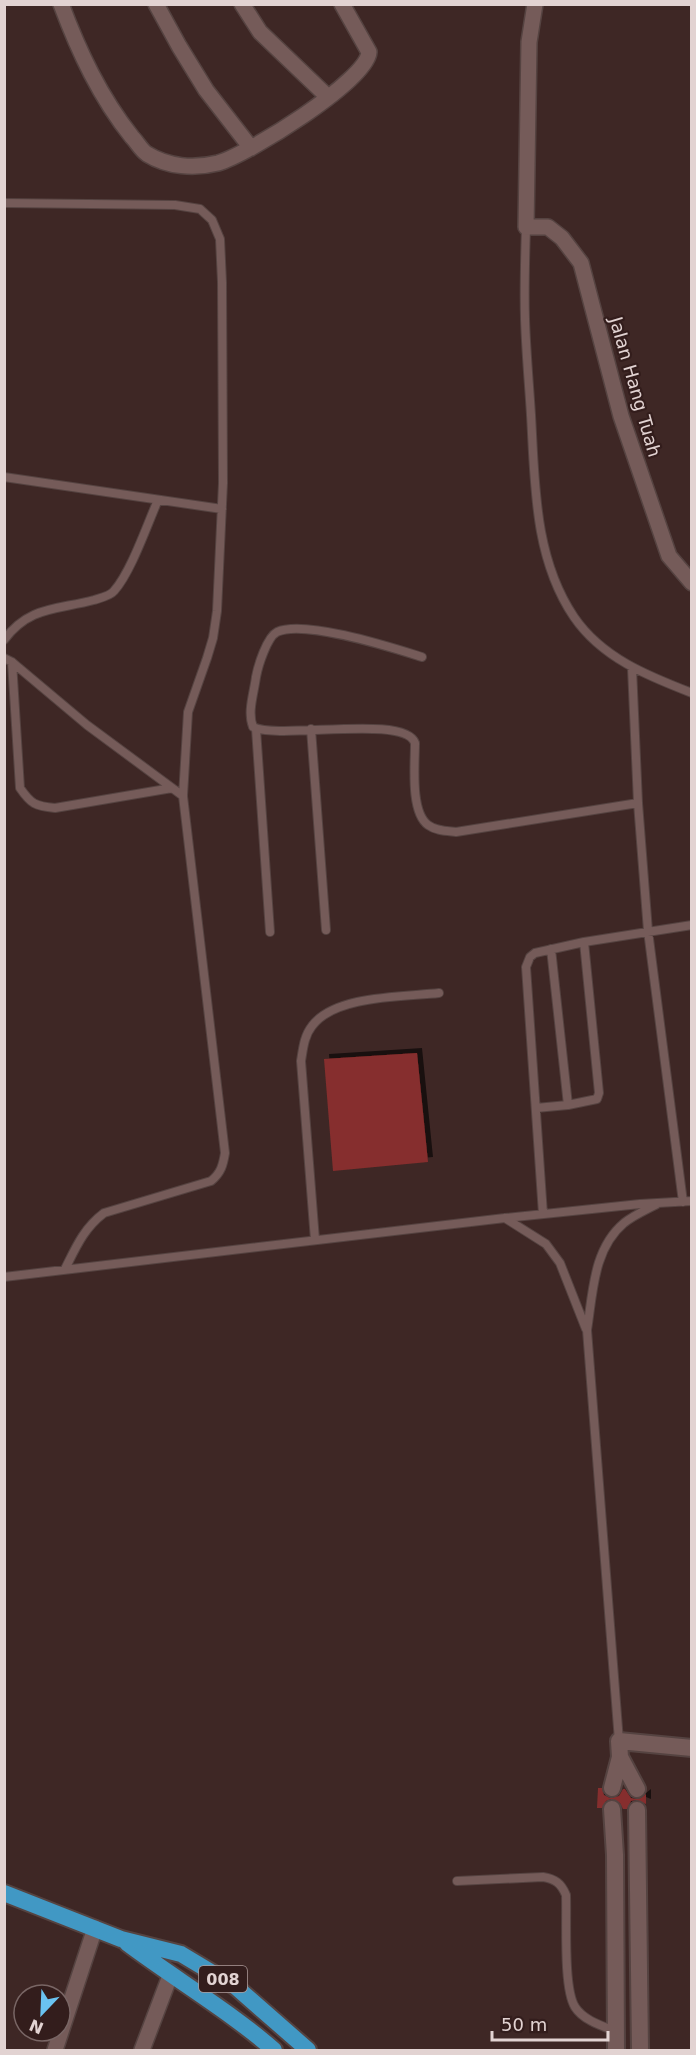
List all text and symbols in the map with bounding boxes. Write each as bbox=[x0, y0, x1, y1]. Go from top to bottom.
street label: Jalan Hang Tuah bbox=[605, 313, 666, 459]
road number: 008 bbox=[199, 1966, 247, 1992]
north arrow bbox=[12, 1983, 72, 2043]
scale bar bbox=[492, 2004, 608, 2042]
text: 50 m bbox=[501, 2014, 547, 2035]
text: N bbox=[26, 2015, 46, 2038]

